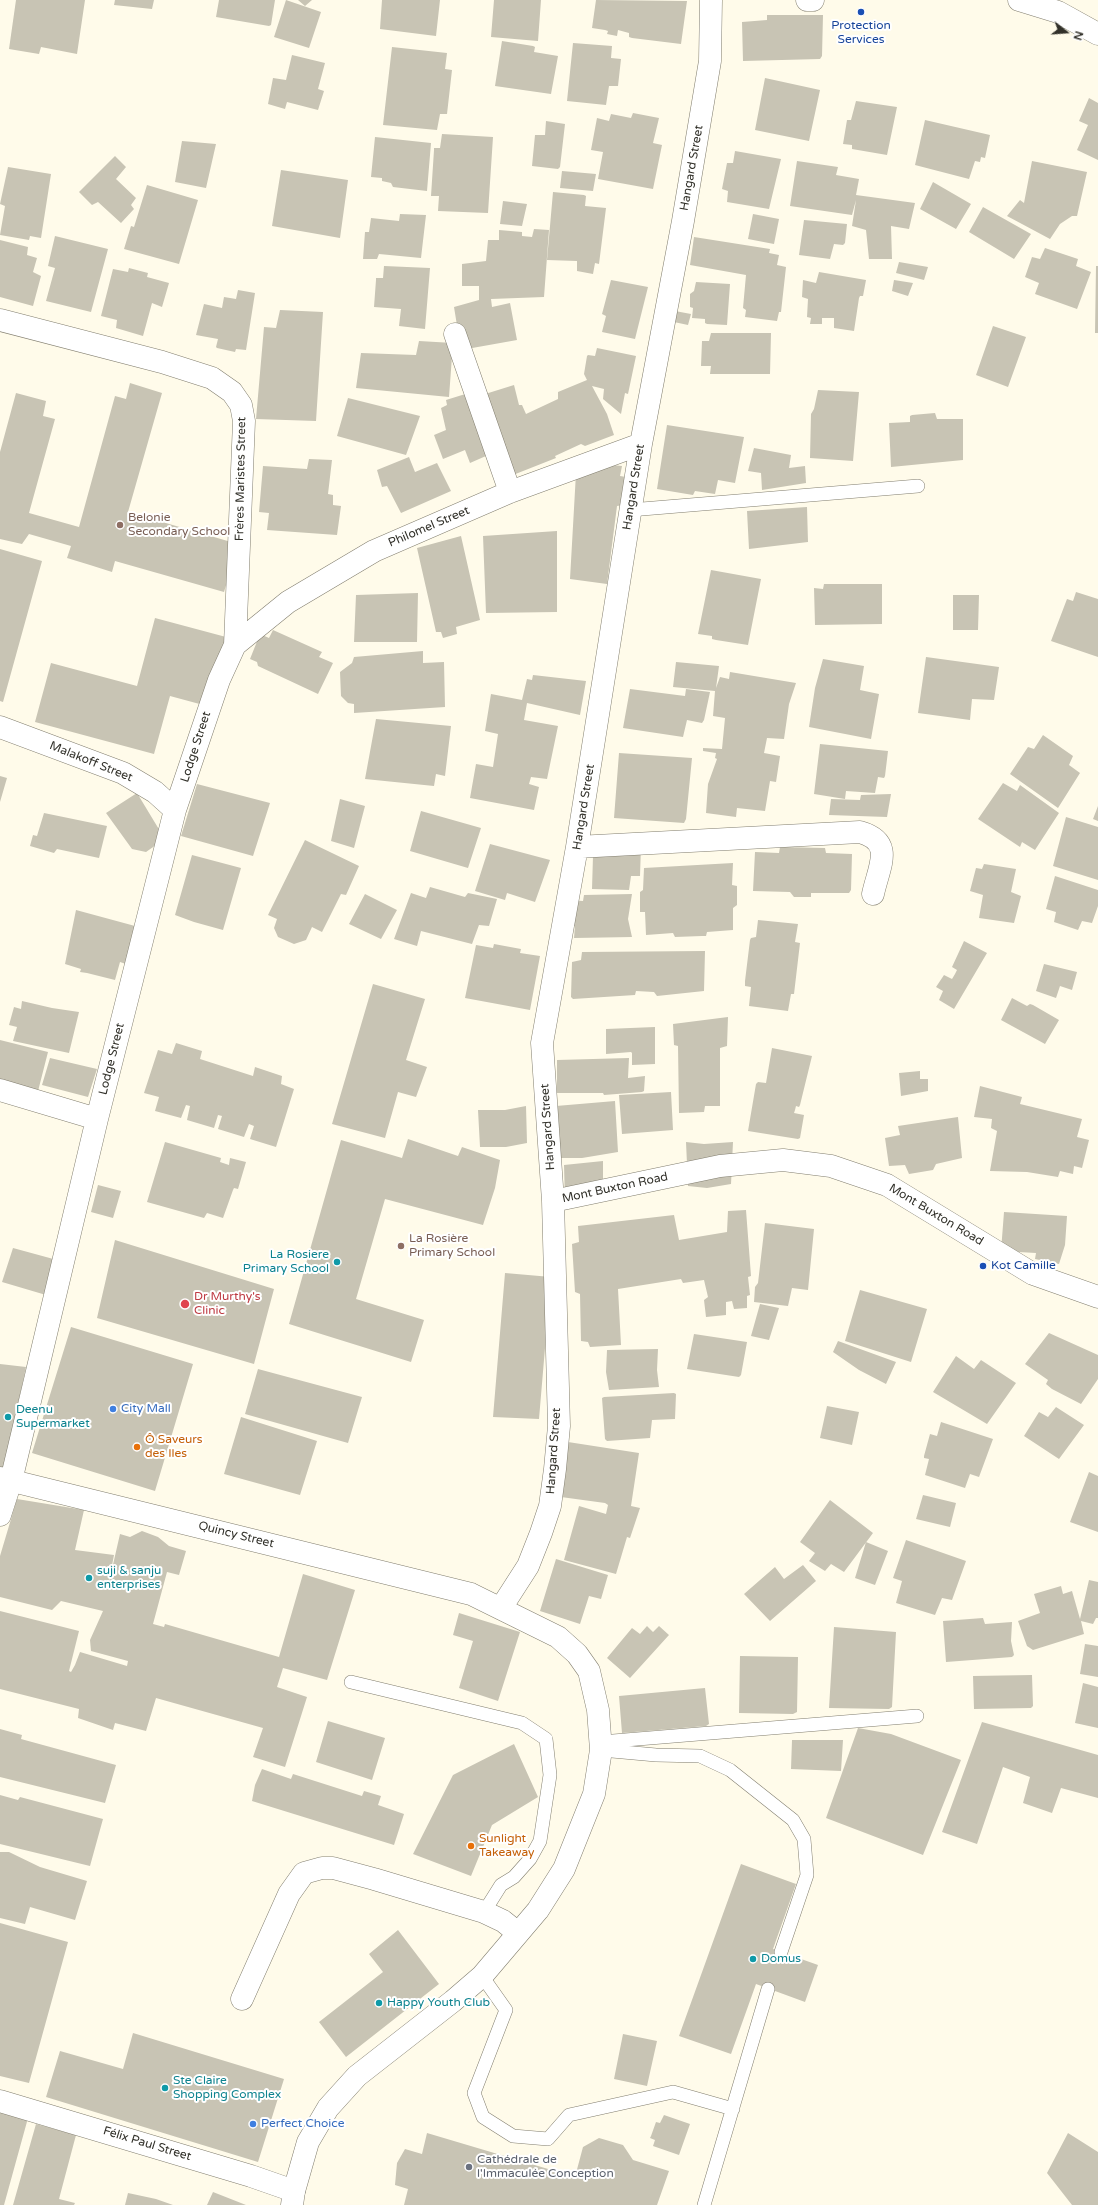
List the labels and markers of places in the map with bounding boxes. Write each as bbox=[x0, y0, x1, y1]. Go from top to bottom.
marker: Protection Services bbox=[856, 7, 866, 17]
place label: Protection Services bbox=[831, 19, 891, 47]
place label: Belonie Secondary School bbox=[128, 511, 230, 539]
marker: Belonie Secondary School bbox=[115, 520, 125, 530]
place label: La Rosière Primary School bbox=[409, 1232, 495, 1260]
marker: La Rosière Primary School bbox=[396, 1241, 406, 1251]
place label: La Rosiere Primary School bbox=[243, 1248, 329, 1276]
marker: La Rosiere Primary School bbox=[332, 1257, 342, 1267]
place label: Kot Camille bbox=[991, 1259, 1056, 1273]
marker: Kot Camille bbox=[978, 1261, 988, 1271]
place label: Dr Murthy's Clinic bbox=[194, 1290, 261, 1318]
marker: Dr Murthy's Clinic bbox=[179, 1298, 191, 1310]
place label: City Mall bbox=[121, 1402, 171, 1416]
place label: Deenu Supermarket bbox=[16, 1403, 90, 1431]
marker: City Mall bbox=[108, 1404, 118, 1414]
marker: Deenu Supermarket bbox=[3, 1412, 13, 1422]
place label: Ô Saveurs des Iles bbox=[145, 1433, 203, 1461]
marker: Ô Saveurs des Iles bbox=[132, 1442, 142, 1452]
place label: suji & sanju enterprises bbox=[97, 1564, 161, 1592]
marker: suji & sanju enterprises bbox=[84, 1573, 94, 1583]
place label: Sunlight Takeaway bbox=[479, 1832, 534, 1860]
marker: Sunlight Takeaway bbox=[466, 1841, 476, 1851]
place label: Domus bbox=[761, 1952, 801, 1966]
marker: Domus bbox=[748, 1954, 758, 1964]
place label: Happy Youth Club bbox=[387, 1996, 490, 2010]
marker: Happy Youth Club bbox=[374, 1998, 384, 2008]
place label: Ste Claire Shopping Complex bbox=[173, 2074, 281, 2102]
marker: Ste Claire Shopping Complex bbox=[160, 2083, 170, 2093]
place label: Perfect Choice bbox=[261, 2117, 344, 2131]
marker: Perfect Choice bbox=[248, 2119, 258, 2129]
place label: Cathédrale de l'Immaculée Conception bbox=[477, 2153, 614, 2181]
marker: Cathédrale de l'Immaculée Conception bbox=[464, 2162, 474, 2172]

